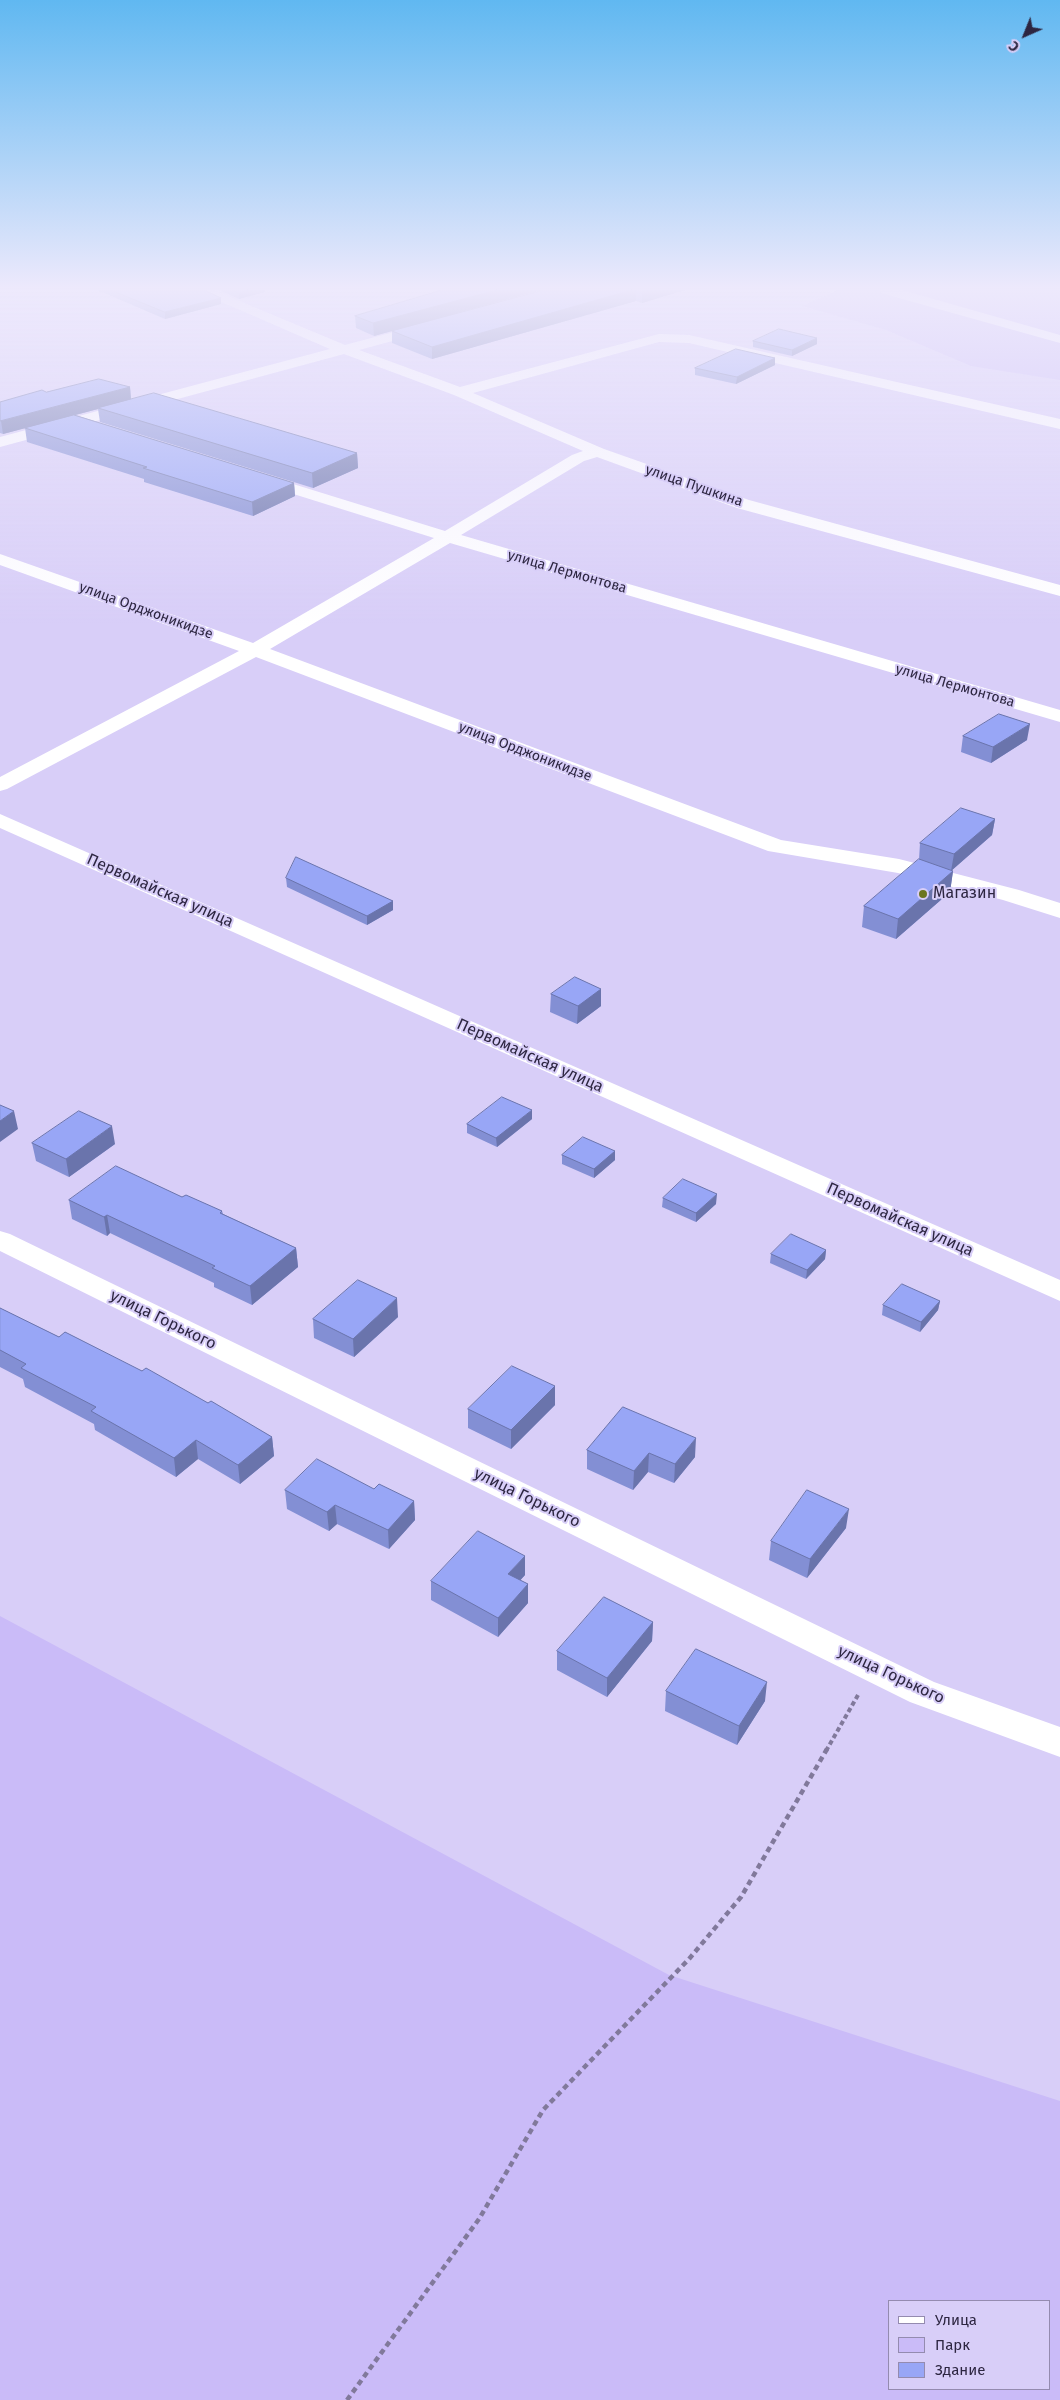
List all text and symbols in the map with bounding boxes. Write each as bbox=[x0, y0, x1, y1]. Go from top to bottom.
north arrow bbox=[1000, 10, 1050, 60]
text: С bbox=[1005, 37, 1023, 55]
street label: улица Пушкина bbox=[643, 461, 745, 511]
street label: улица Лермонтова bbox=[505, 547, 629, 597]
street label: улица Орджоникидзе bbox=[77, 579, 215, 643]
street label: улица Лермонтова bbox=[893, 661, 1017, 711]
street label: улица Орджоникидзе bbox=[456, 719, 594, 785]
street label: Первомайская улица bbox=[84, 850, 236, 932]
place label: Магазин bbox=[933, 884, 996, 904]
marker: Магазин bbox=[917, 888, 929, 900]
street label: Первомайская улица bbox=[454, 1015, 606, 1097]
street label: Первомайская улица bbox=[824, 1179, 976, 1261]
street label: улица Горького bbox=[107, 1286, 219, 1354]
street label: улица Горького bbox=[471, 1464, 583, 1532]
street label: улица Горького bbox=[834, 1642, 948, 1708]
legend bbox=[888, 2300, 1050, 2390]
text: Улица bbox=[935, 2311, 977, 2329]
text: Парк bbox=[935, 2336, 970, 2354]
text: Здание bbox=[935, 2361, 985, 2379]

